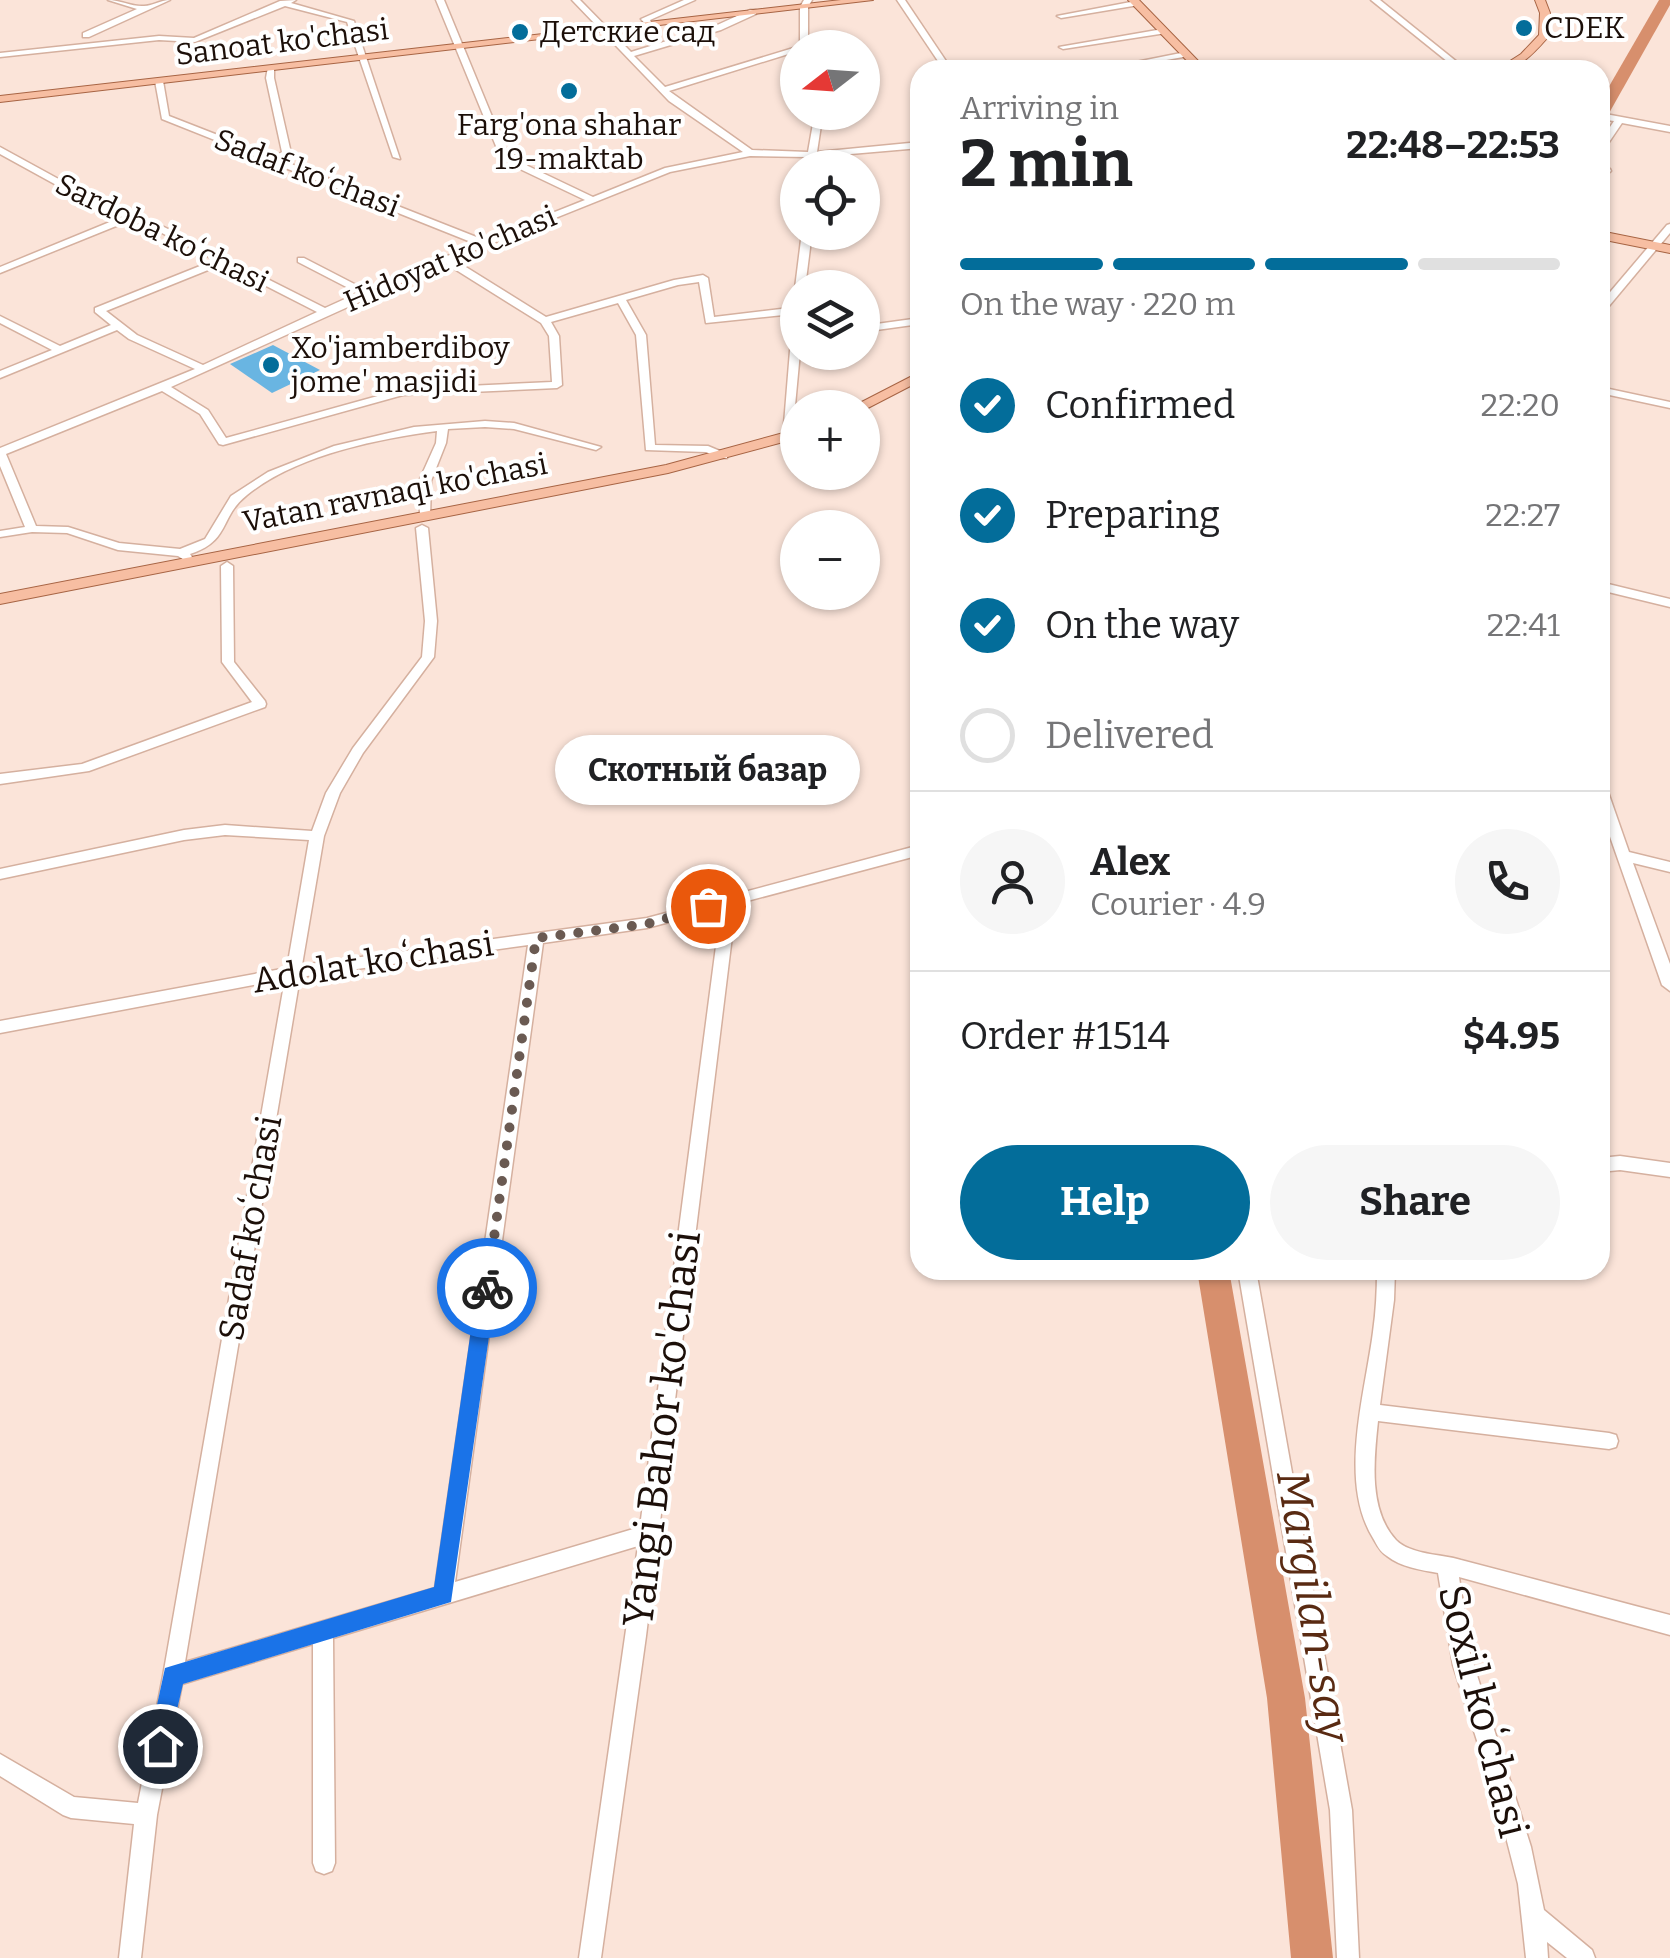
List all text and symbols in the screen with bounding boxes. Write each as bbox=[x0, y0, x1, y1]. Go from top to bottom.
place label: CDEK bbox=[1544, 10, 1625, 46]
street label: Sanoat ko'chasi bbox=[173, 11, 391, 73]
place label: Детские сад bbox=[540, 14, 715, 50]
marker: CDEK bbox=[1513, 17, 1535, 39]
marker: Детские сад bbox=[509, 21, 531, 43]
north arrow bbox=[780, 30, 880, 130]
map controls bbox=[780, 30, 880, 610]
marker: Farg'ona shahar 19-maktab bbox=[558, 80, 580, 102]
text: Arriving in bbox=[960, 89, 1119, 127]
place label: Farg'ona shahar 19-maktab bbox=[457, 107, 681, 177]
street label: Sadaf koʻchasi bbox=[209, 121, 405, 225]
text: 22:48–22:53 bbox=[1346, 122, 1560, 168]
text: 2 min bbox=[960, 125, 1133, 203]
button: locate bbox=[780, 150, 880, 250]
street label: Sardoba koʻchasi bbox=[50, 166, 274, 300]
street label: Hidoyat ko'chasi bbox=[338, 198, 562, 320]
button: layers bbox=[780, 270, 880, 370]
text: On the way · 220 m bbox=[960, 285, 1235, 323]
place label: Xo'jamberdiboy jome' masjidi bbox=[289, 330, 510, 400]
marker: Xo'jamberdiboy jome' masjidi bbox=[260, 354, 282, 376]
icon: check bbox=[960, 378, 1015, 433]
text: Confirmed bbox=[1045, 382, 1235, 428]
text: 22:20 bbox=[1481, 386, 1560, 424]
button: + bbox=[780, 390, 880, 490]
street label: Vatan ravnaqi ko'chasi bbox=[240, 446, 550, 540]
icon: check bbox=[960, 488, 1015, 543]
text: Preparing bbox=[1045, 492, 1220, 538]
text: 22:27 bbox=[1485, 496, 1560, 534]
button: − bbox=[780, 510, 880, 610]
icon: check bbox=[960, 598, 1015, 653]
text: On the way bbox=[1045, 602, 1239, 648]
text: 22:41 bbox=[1487, 606, 1560, 644]
text: Delivered bbox=[1045, 712, 1214, 758]
callout: Скотный базар bbox=[556, 736, 860, 806]
text: Скотный базар bbox=[588, 751, 827, 789]
button: person bbox=[960, 829, 1065, 934]
button: phone bbox=[1455, 829, 1560, 934]
text: Alex bbox=[1090, 839, 1170, 885]
pin bbox=[666, 864, 751, 949]
icon: bag bbox=[681, 879, 736, 934]
text: Courier · 4.9 bbox=[1090, 885, 1266, 923]
street label: Adolat koʻchasi bbox=[250, 922, 496, 1002]
text: Order #1514 bbox=[960, 1013, 1170, 1059]
text: $4.95 bbox=[1462, 1013, 1560, 1059]
street label: Sadaf koʻchasi bbox=[210, 1112, 290, 1344]
button: Help bbox=[960, 1145, 1250, 1260]
button: Share bbox=[1270, 1145, 1560, 1260]
street label: Yangi Bahor ko'chasi bbox=[613, 1228, 711, 1630]
courier bbox=[437, 1238, 537, 1338]
icon: bike bbox=[460, 1261, 515, 1316]
water label: Margilan-say bbox=[1265, 1466, 1361, 1748]
street label: Soxil koʻchasi bbox=[1427, 1580, 1539, 1842]
pin bbox=[118, 1704, 203, 1789]
icon: home bbox=[133, 1719, 188, 1774]

